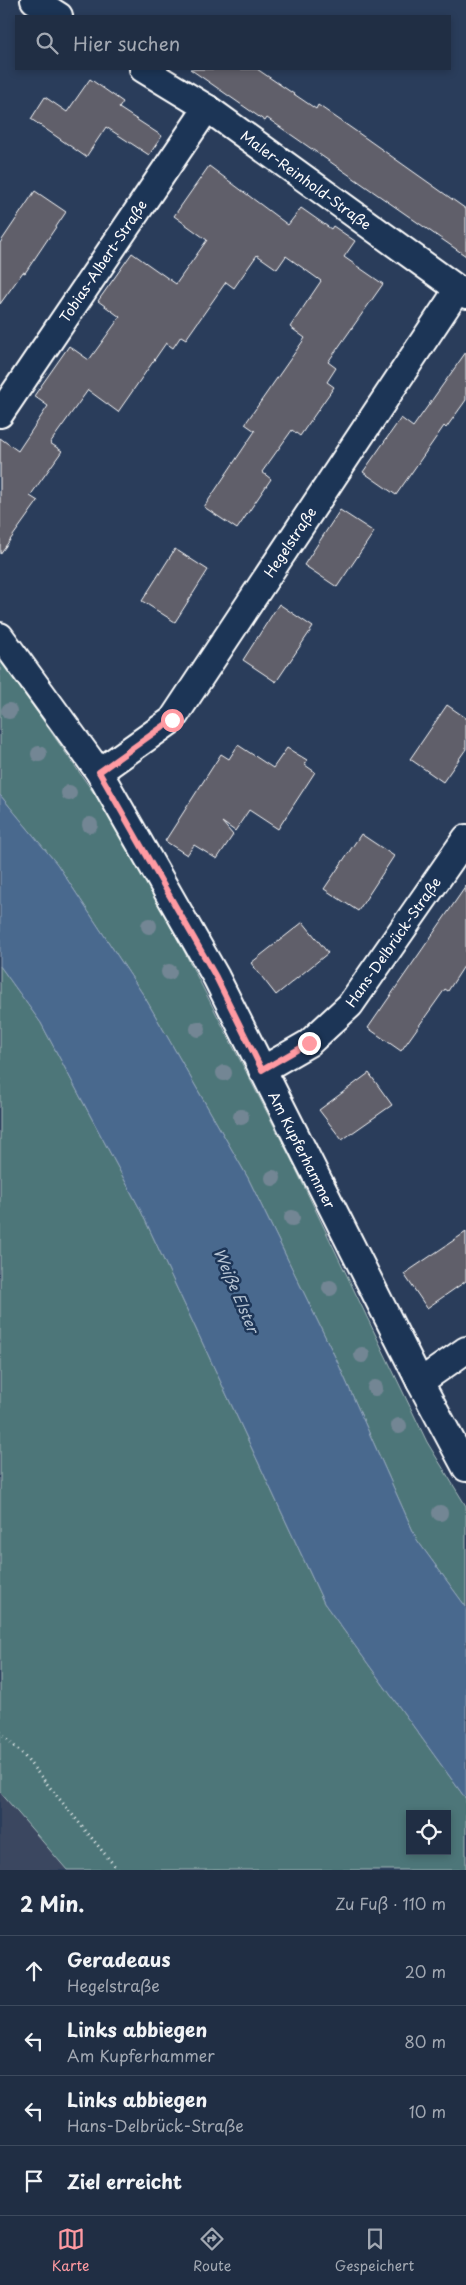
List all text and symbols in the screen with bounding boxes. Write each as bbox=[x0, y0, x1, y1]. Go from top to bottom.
search box bbox=[15, 15, 451, 70]
icon: search bbox=[33, 29, 61, 57]
text: Hier suchen bbox=[73, 29, 180, 57]
street label: Maler-Reinhold-Straße bbox=[236, 125, 376, 235]
street label: Tobias-Albert-Straße bbox=[54, 196, 152, 326]
street label: Hegelstraße bbox=[259, 503, 321, 581]
route start bbox=[161, 709, 184, 732]
street label: Hans-Delbrück-Straße bbox=[340, 873, 446, 1011]
route end bbox=[298, 1032, 321, 1055]
street label: Am Kupferhammer bbox=[263, 1088, 341, 1213]
water label: Weiße Elster bbox=[209, 1244, 266, 1338]
map controls bbox=[406, 1810, 451, 1855]
button: locate bbox=[406, 1810, 451, 1855]
text: 2 Min. bbox=[20, 1887, 84, 1919]
text: Zu Fuß · 110 m bbox=[335, 1891, 446, 1915]
text: Geradeaus bbox=[67, 1945, 171, 1973]
icon: ahead bbox=[20, 1957, 48, 1985]
text: 20 m bbox=[405, 1959, 446, 1983]
text: Hegelstraße bbox=[67, 1973, 160, 1997]
text: Links abbiegen bbox=[67, 2015, 207, 2043]
icon: left bbox=[20, 2027, 48, 2055]
text: 80 m bbox=[404, 2029, 446, 2053]
text: Am Kupferhammer bbox=[67, 2043, 215, 2067]
text: Links abbiegen bbox=[67, 2085, 207, 2113]
icon: left bbox=[20, 2097, 48, 2125]
text: 10 m bbox=[409, 2099, 446, 2123]
text: Hans-Delbrück-Straße bbox=[67, 2113, 244, 2137]
icon: arrive bbox=[20, 2167, 48, 2195]
text: Ziel erreicht bbox=[67, 2167, 182, 2195]
tab: Karte bbox=[52, 2225, 90, 2276]
tab: Route bbox=[193, 2225, 231, 2276]
tab: Gespeichert bbox=[335, 2225, 414, 2276]

